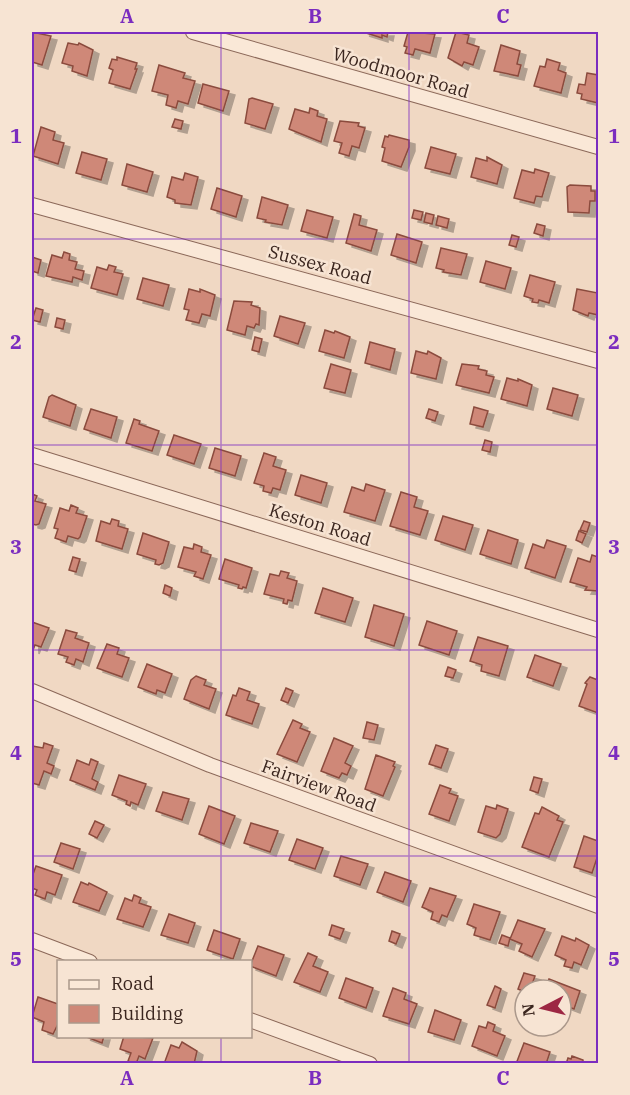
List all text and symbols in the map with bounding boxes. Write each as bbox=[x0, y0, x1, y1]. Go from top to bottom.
text: A bbox=[120, 2, 134, 29]
text: B bbox=[308, 2, 322, 29]
text: C bbox=[496, 2, 510, 29]
street label: Woodmoor Road bbox=[330, 42, 472, 103]
text: 1 bbox=[10, 122, 22, 149]
text: 1 bbox=[608, 122, 620, 149]
street label: Sussex Road bbox=[266, 240, 374, 289]
text: 2 bbox=[10, 328, 22, 355]
text: 2 bbox=[608, 328, 620, 355]
street label: Keston Road bbox=[266, 498, 374, 551]
text: 3 bbox=[10, 533, 22, 560]
text: 3 bbox=[608, 533, 620, 560]
text: 4 bbox=[10, 739, 22, 766]
text: 4 bbox=[608, 739, 620, 766]
street label: Fairview Road bbox=[259, 754, 380, 817]
text: 5 bbox=[10, 945, 22, 972]
text: 5 bbox=[608, 945, 620, 972]
legend bbox=[57, 960, 252, 1038]
text: Road bbox=[111, 972, 154, 995]
north arrow bbox=[513, 978, 573, 1038]
text: Building bbox=[111, 1002, 183, 1025]
text: N bbox=[517, 1002, 539, 1017]
text: A bbox=[120, 1064, 134, 1091]
text: B bbox=[308, 1064, 322, 1091]
text: C bbox=[496, 1064, 510, 1091]

